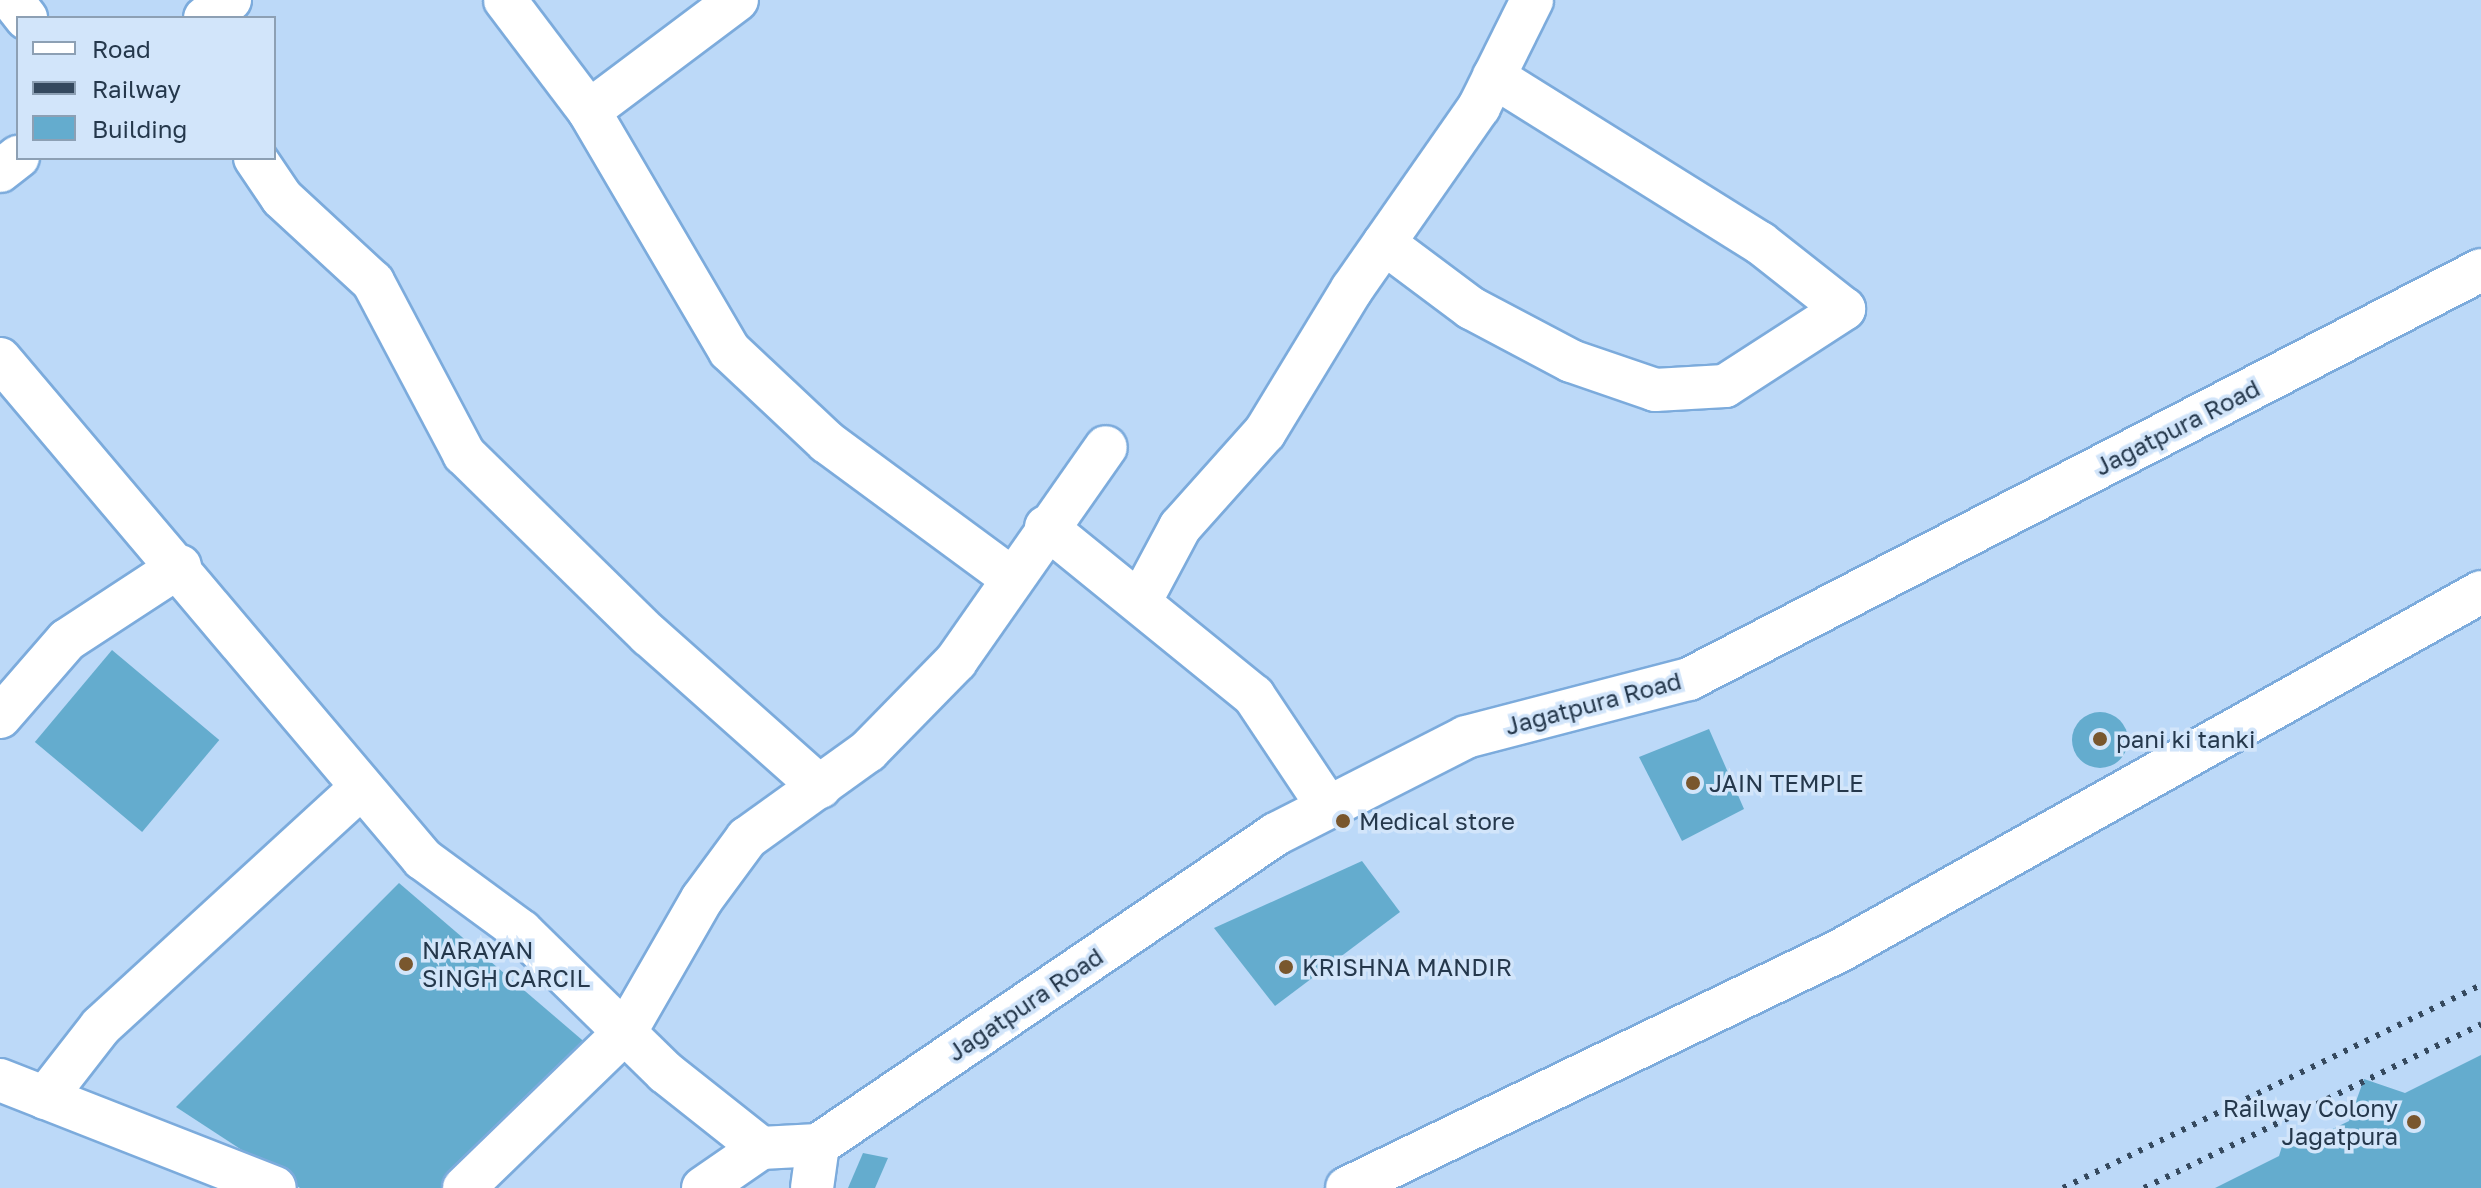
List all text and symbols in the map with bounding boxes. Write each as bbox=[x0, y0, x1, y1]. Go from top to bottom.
legend bbox=[16, 16, 276, 160]
text: Road bbox=[92, 34, 151, 63]
text: Railway bbox=[92, 74, 181, 103]
text: Building bbox=[92, 114, 187, 143]
street label: Jagatpura Road bbox=[2090, 373, 2264, 481]
street label: Jagatpura Road bbox=[1502, 666, 1684, 740]
place label: pani ki tanki bbox=[2116, 725, 2255, 753]
marker: pani ki tanki bbox=[2091, 730, 2109, 748]
place label: JAIN TEMPLE bbox=[1709, 769, 1864, 797]
marker: JAIN TEMPLE bbox=[1684, 774, 1702, 792]
place label: Medical store bbox=[1359, 807, 1515, 835]
marker: Medical store bbox=[1334, 812, 1352, 830]
place label: NARAYAN SINGH CARCIL bbox=[422, 936, 590, 992]
street label: Jagatpura Road bbox=[942, 941, 1108, 1067]
place label: KRISHNA MANDIR bbox=[1302, 953, 1512, 981]
marker: NARAYAN SINGH CARCIL bbox=[397, 955, 415, 973]
marker: KRISHNA MANDIR bbox=[1277, 958, 1295, 976]
place label: Railway Colony Jagatpura bbox=[2223, 1094, 2398, 1150]
marker: Railway Colony Jagatpura bbox=[2405, 1113, 2423, 1131]

